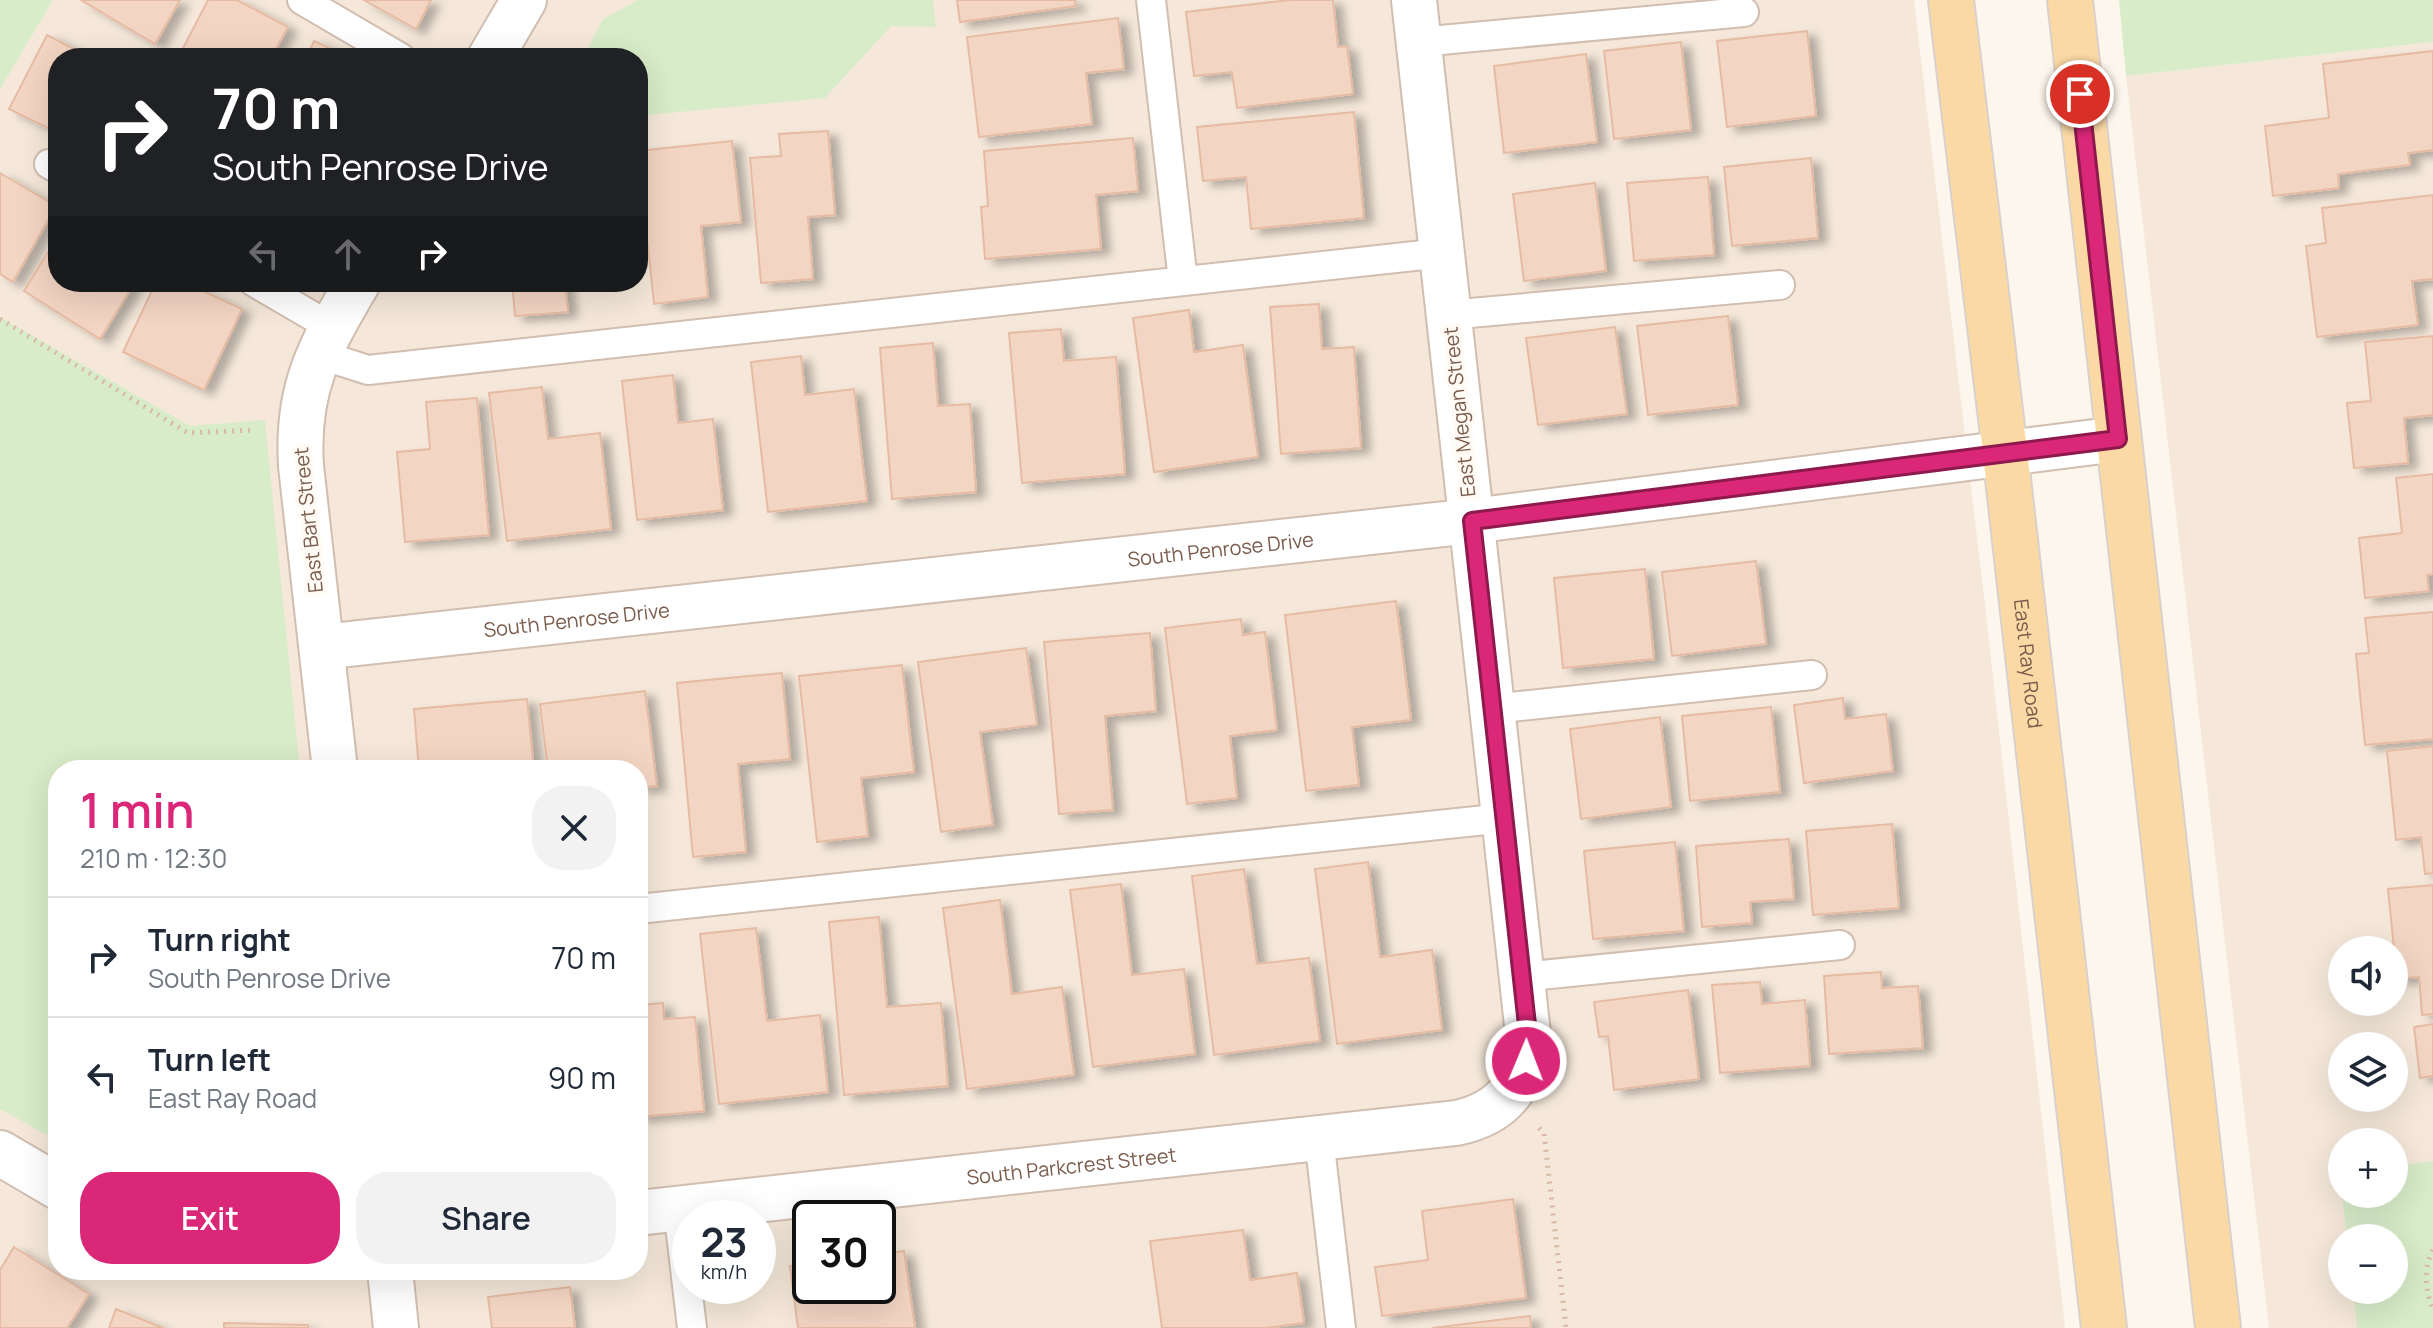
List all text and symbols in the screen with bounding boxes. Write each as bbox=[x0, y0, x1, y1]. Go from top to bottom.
pin bbox=[2046, 60, 2114, 128]
text: 70 m bbox=[212, 69, 340, 146]
icon: arrive bbox=[2058, 72, 2102, 116]
icon: right bbox=[80, 80, 184, 184]
text: South Penrose Drive bbox=[212, 142, 548, 191]
icon: left bbox=[242, 232, 286, 276]
icon: ahead bbox=[326, 232, 370, 276]
icon: right bbox=[410, 232, 454, 276]
street label: East Megan Street bbox=[1437, 326, 1481, 498]
street label: East Bart Street bbox=[287, 446, 329, 594]
street label: South Penrose Drive bbox=[1126, 525, 1315, 572]
street label: South Penrose Drive bbox=[482, 596, 671, 643]
street label: East Ray Road bbox=[2008, 597, 2050, 730]
text: 1 min bbox=[80, 777, 194, 842]
button: close bbox=[532, 786, 616, 870]
text: 210 m · 12:30 bbox=[80, 840, 227, 876]
text: Turn right bbox=[148, 919, 291, 960]
icon: right bbox=[80, 935, 124, 979]
map controls bbox=[2328, 936, 2408, 1304]
button: sound bbox=[2328, 936, 2408, 1016]
text: 70 m bbox=[551, 937, 616, 978]
text: South Penrose Drive bbox=[148, 960, 391, 996]
position arrow bbox=[1484, 1019, 1568, 1103]
button: layers bbox=[2328, 1032, 2408, 1112]
text: Turn left bbox=[148, 1039, 271, 1080]
icon: left bbox=[80, 1055, 124, 1099]
text: 90 m bbox=[548, 1057, 616, 1098]
text: East Ray Road bbox=[148, 1080, 317, 1116]
button: + bbox=[2328, 1128, 2408, 1208]
street label: South Parkcrest Street bbox=[965, 1140, 1178, 1190]
button: Exit bbox=[80, 1172, 340, 1264]
button: Share bbox=[356, 1172, 616, 1264]
speed limit sign: 30 bbox=[792, 1200, 896, 1304]
text: 23 bbox=[700, 1214, 748, 1269]
button: − bbox=[2328, 1224, 2408, 1304]
text: km/h bbox=[701, 1258, 747, 1285]

